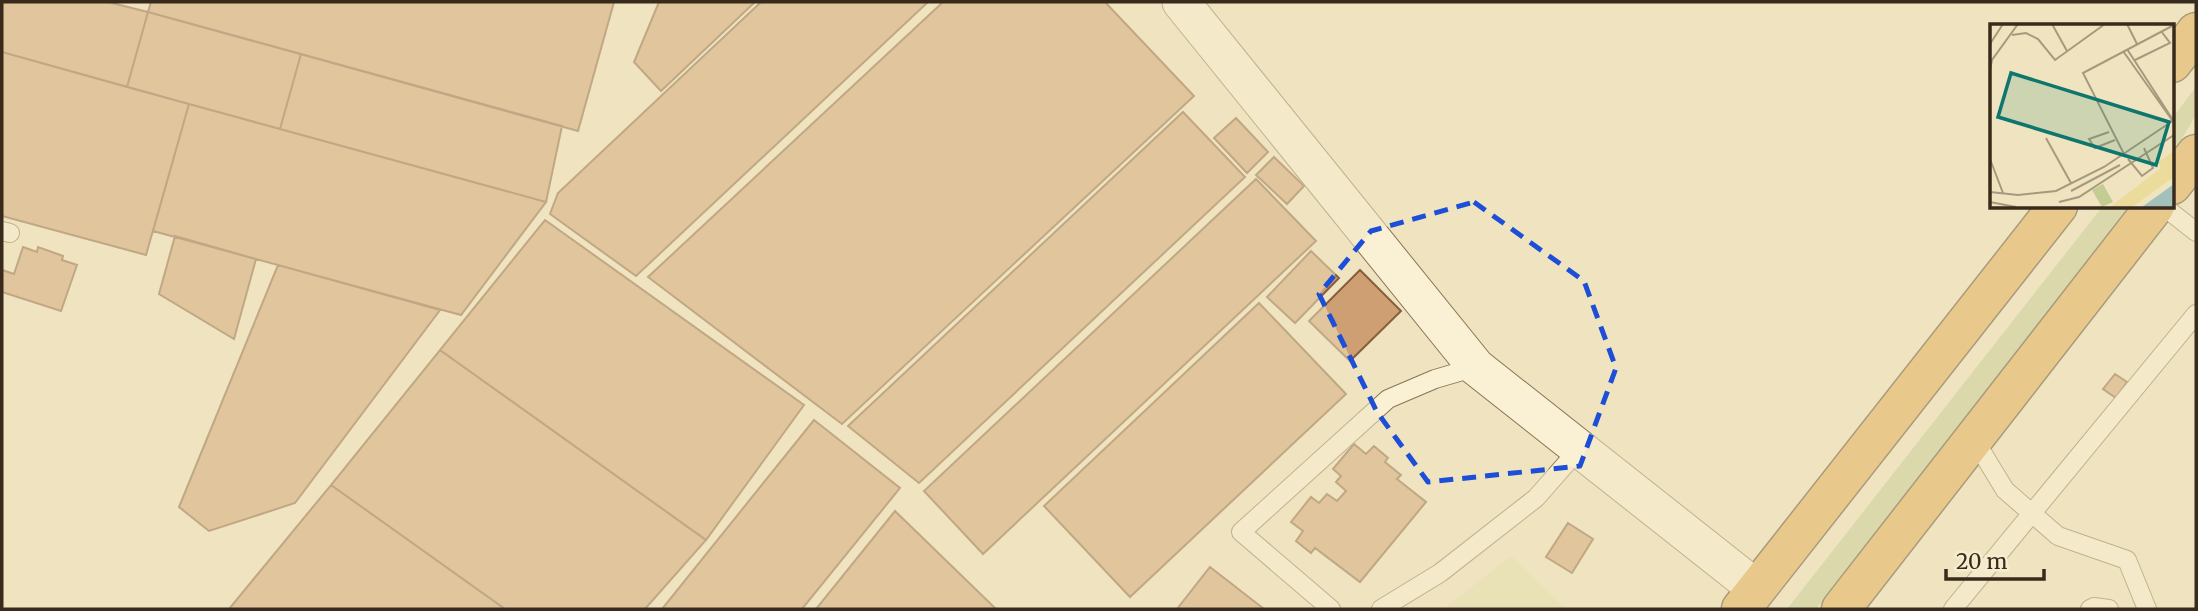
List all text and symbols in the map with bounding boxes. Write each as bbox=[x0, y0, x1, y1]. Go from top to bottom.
inset map bbox=[1990, 24, 2174, 208]
scale bar bbox=[1946, 538, 2044, 582]
text: 20 m bbox=[1956, 548, 2008, 575]

